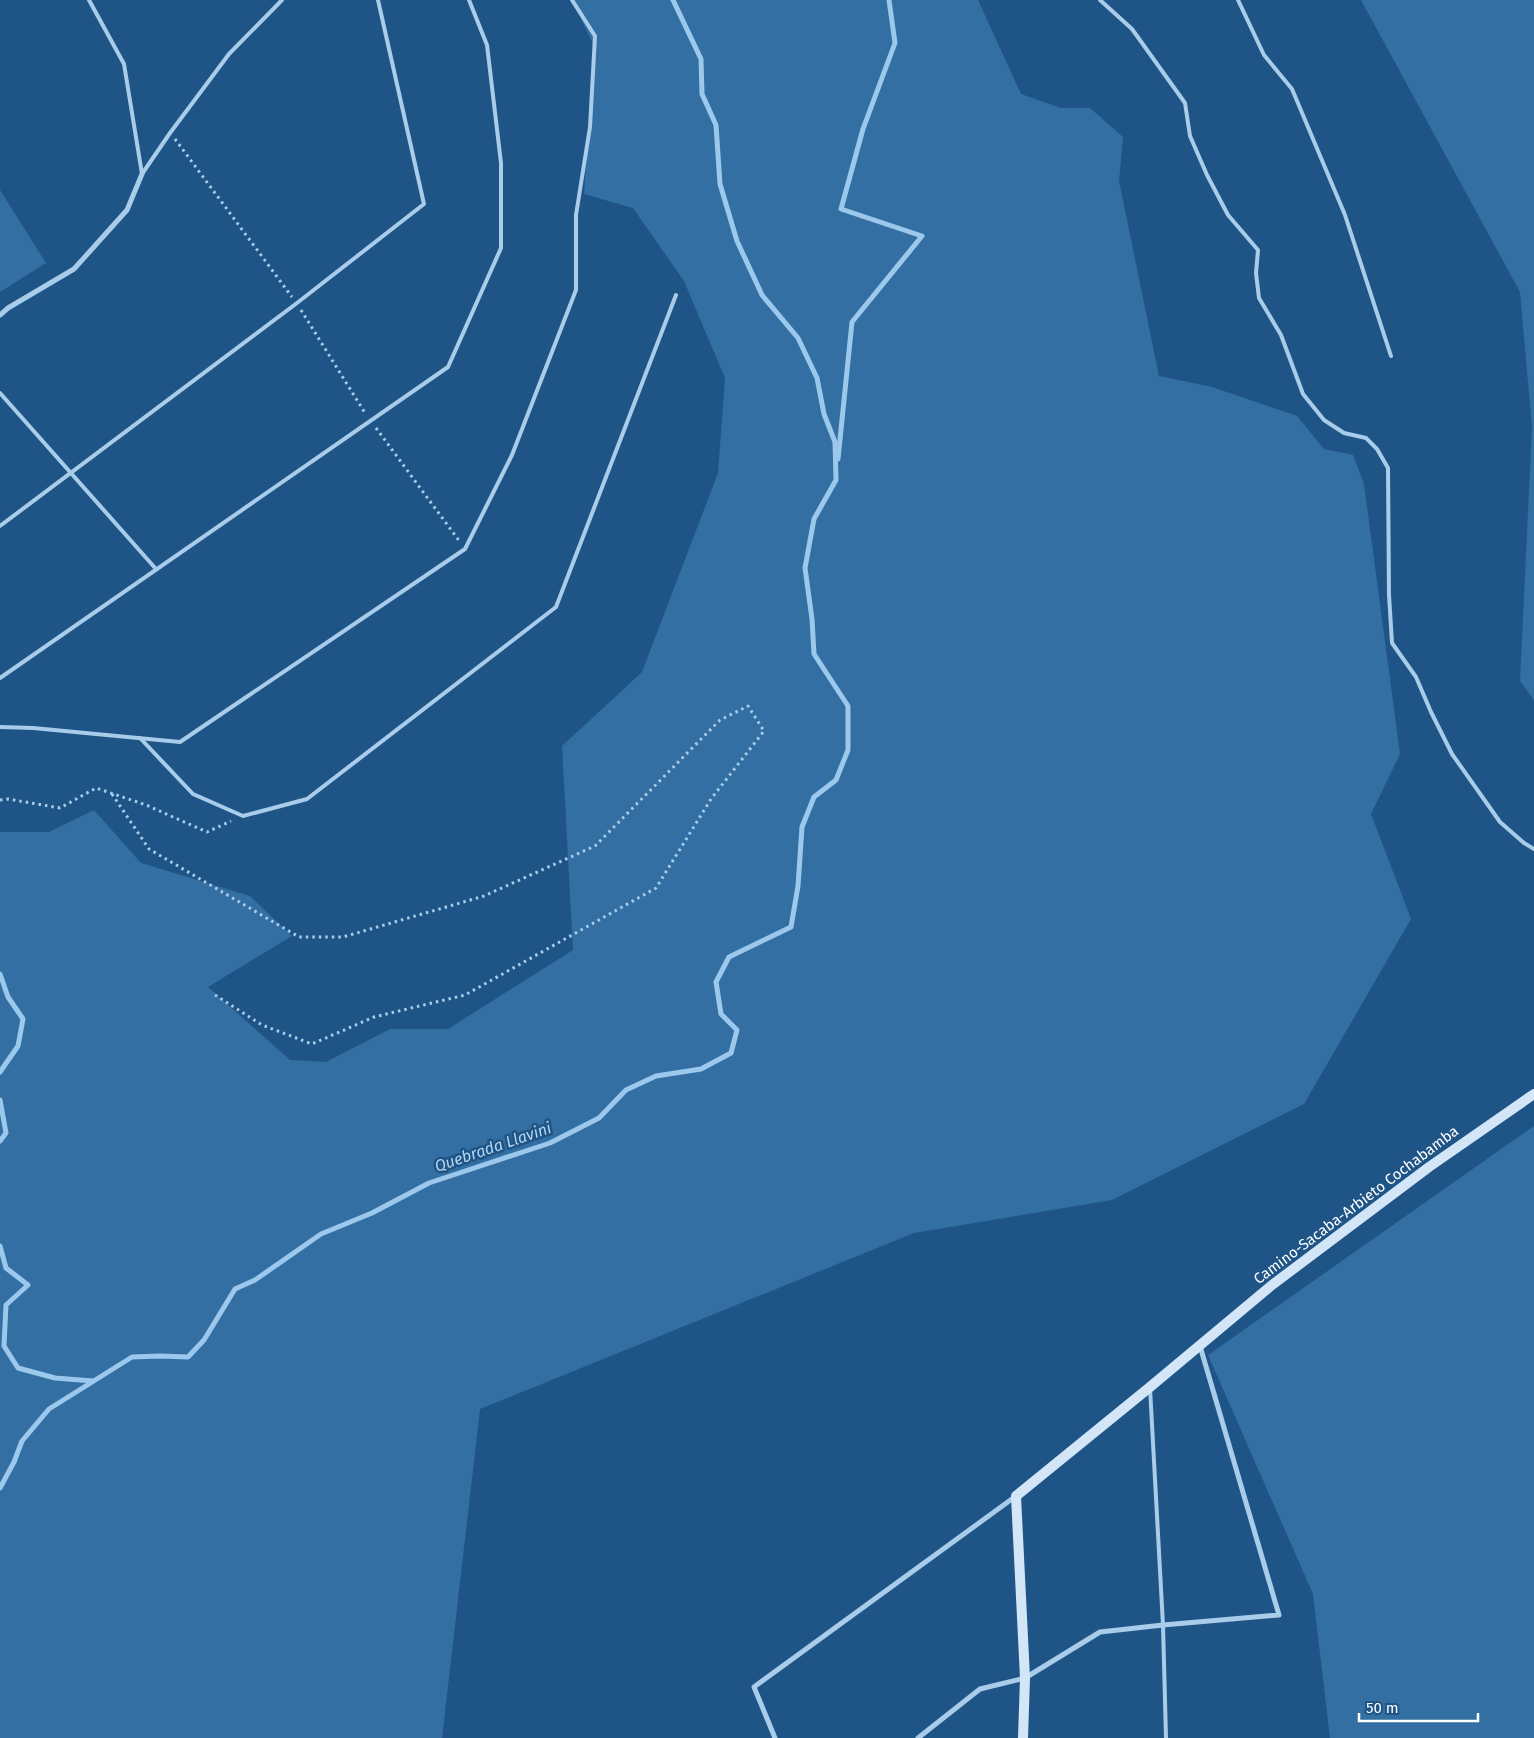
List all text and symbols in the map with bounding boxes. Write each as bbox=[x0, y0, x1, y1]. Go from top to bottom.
water label: Quebrada Llavini bbox=[432, 1118, 554, 1176]
street label: Camino-Sacaba-Arbieto Cochabamba bbox=[1250, 1122, 1462, 1288]
scale bar bbox=[1359, 1690, 1478, 1722]
text: 50 m bbox=[1366, 1699, 1399, 1717]

